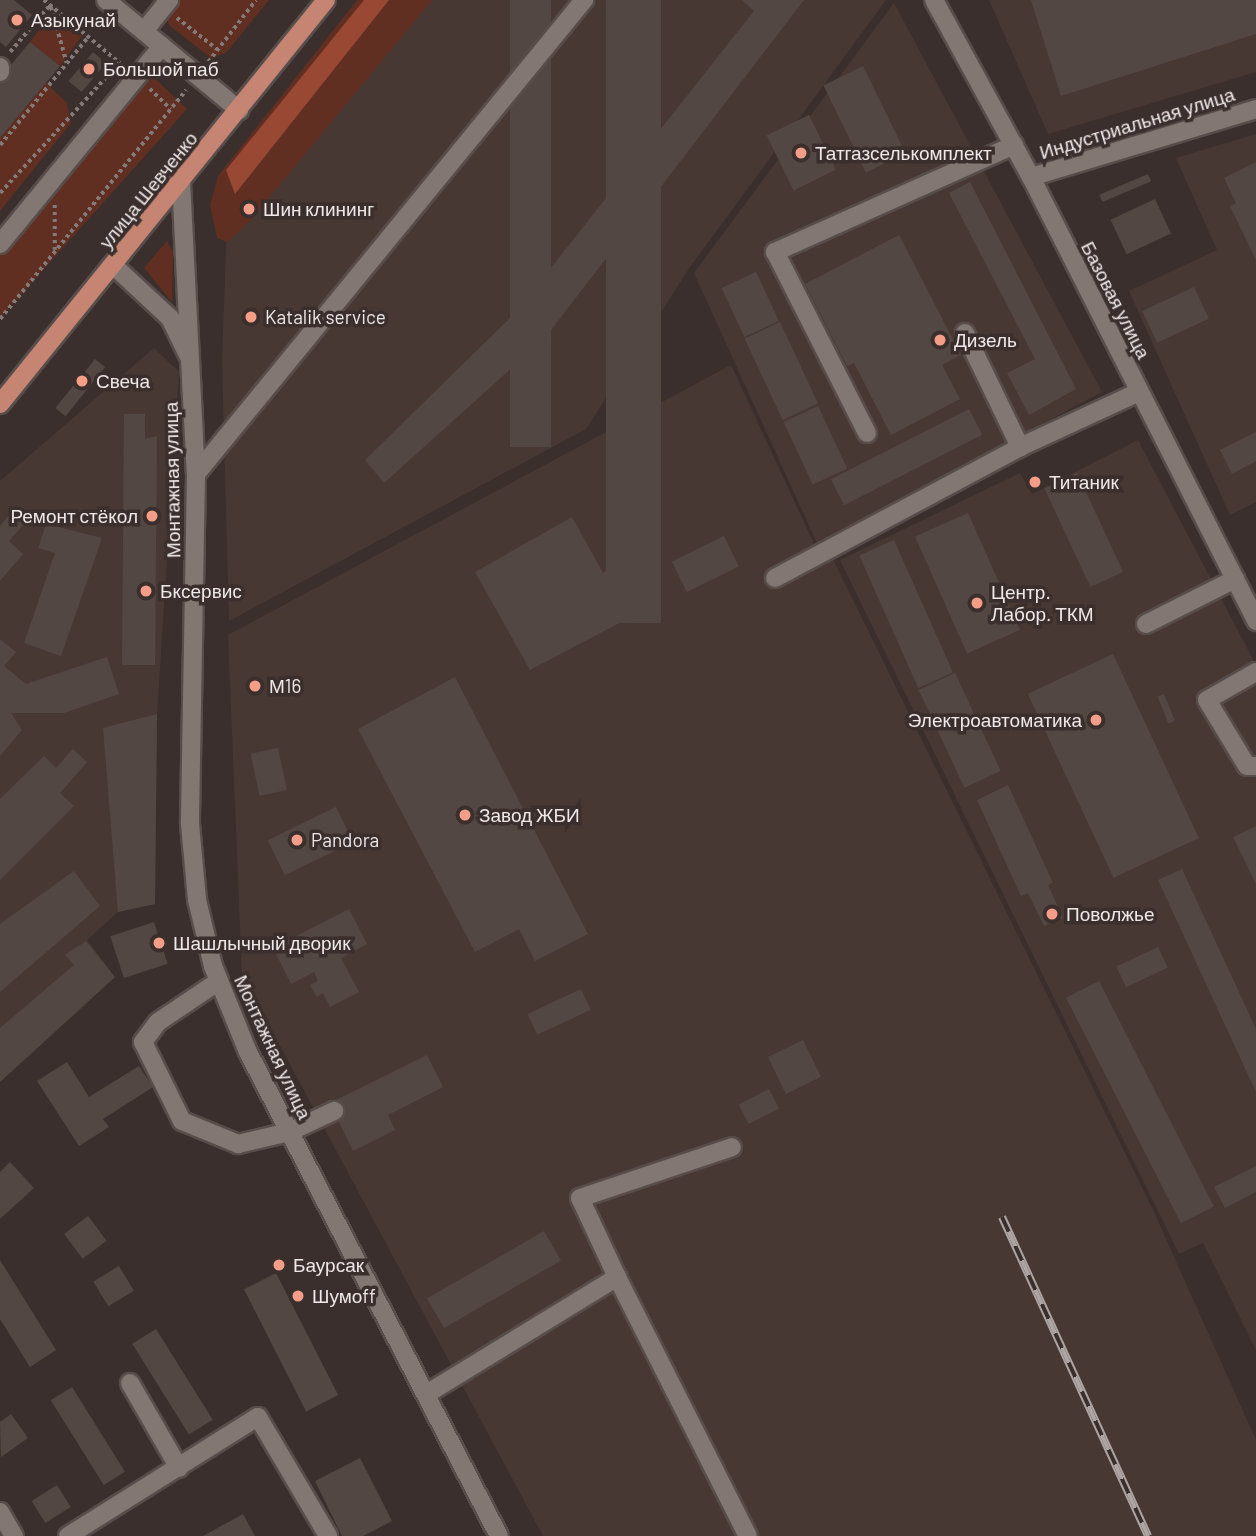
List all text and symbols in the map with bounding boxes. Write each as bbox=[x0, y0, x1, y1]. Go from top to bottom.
place label: Азыкунай bbox=[31, 9, 116, 31]
marker: Азыкунай bbox=[9, 12, 25, 28]
place label: Большой паб bbox=[103, 58, 219, 80]
marker: Большой паб bbox=[81, 61, 97, 77]
street label: Индустриальная улица bbox=[1037, 82, 1237, 164]
street label: улица Шевченко bbox=[94, 127, 202, 253]
place label: Татгазселькомплект bbox=[815, 142, 992, 164]
marker: Татгазселькомплект bbox=[793, 145, 809, 161]
place label: Шин клининг bbox=[263, 198, 374, 220]
marker: Шин клининг bbox=[241, 201, 257, 217]
street label: Базовая улица bbox=[1077, 238, 1155, 362]
place label: Katalik service bbox=[265, 306, 386, 328]
marker: Katalik service bbox=[243, 309, 259, 325]
place label: Дизель bbox=[954, 329, 1017, 351]
marker: Дизель bbox=[932, 332, 948, 348]
place label: Свеча bbox=[96, 370, 150, 392]
marker: Свеча bbox=[74, 373, 90, 389]
street label: Монтажная улица bbox=[159, 402, 185, 558]
place label: Титаник bbox=[1049, 471, 1119, 493]
marker: Титаник bbox=[1027, 474, 1043, 490]
place label: Ремонт стёкол bbox=[10, 505, 138, 527]
marker: Ремонт стёкол bbox=[144, 508, 160, 524]
place label: Бксервис bbox=[160, 580, 242, 602]
place label: Центр. Лабор. ТКМ bbox=[991, 581, 1094, 625]
marker: Бксервис bbox=[138, 583, 154, 599]
marker: Центр. Лабор. ТКМ bbox=[969, 595, 985, 611]
place label: М16 bbox=[269, 675, 301, 697]
marker: М16 bbox=[247, 678, 263, 694]
place label: Электроавтоматика bbox=[908, 709, 1082, 731]
marker: Электроавтоматика bbox=[1088, 712, 1104, 728]
place label: Завод ЖБИ bbox=[479, 804, 580, 826]
marker: Завод ЖБИ bbox=[457, 807, 473, 823]
place label: Pandora bbox=[311, 829, 379, 851]
marker: Pandora bbox=[289, 832, 305, 848]
place label: Поволжье bbox=[1066, 903, 1155, 925]
marker: Поволжье bbox=[1044, 906, 1060, 922]
place label: Шашлычный дворик bbox=[173, 932, 350, 954]
marker: Шашлычный дворик bbox=[151, 935, 167, 951]
street label: Монтажная улица bbox=[230, 971, 316, 1123]
place label: Баурсак bbox=[293, 1254, 364, 1276]
marker: Баурсак bbox=[271, 1257, 287, 1273]
place label: Шумоff bbox=[312, 1285, 376, 1307]
marker: Шумоff bbox=[290, 1288, 306, 1304]

